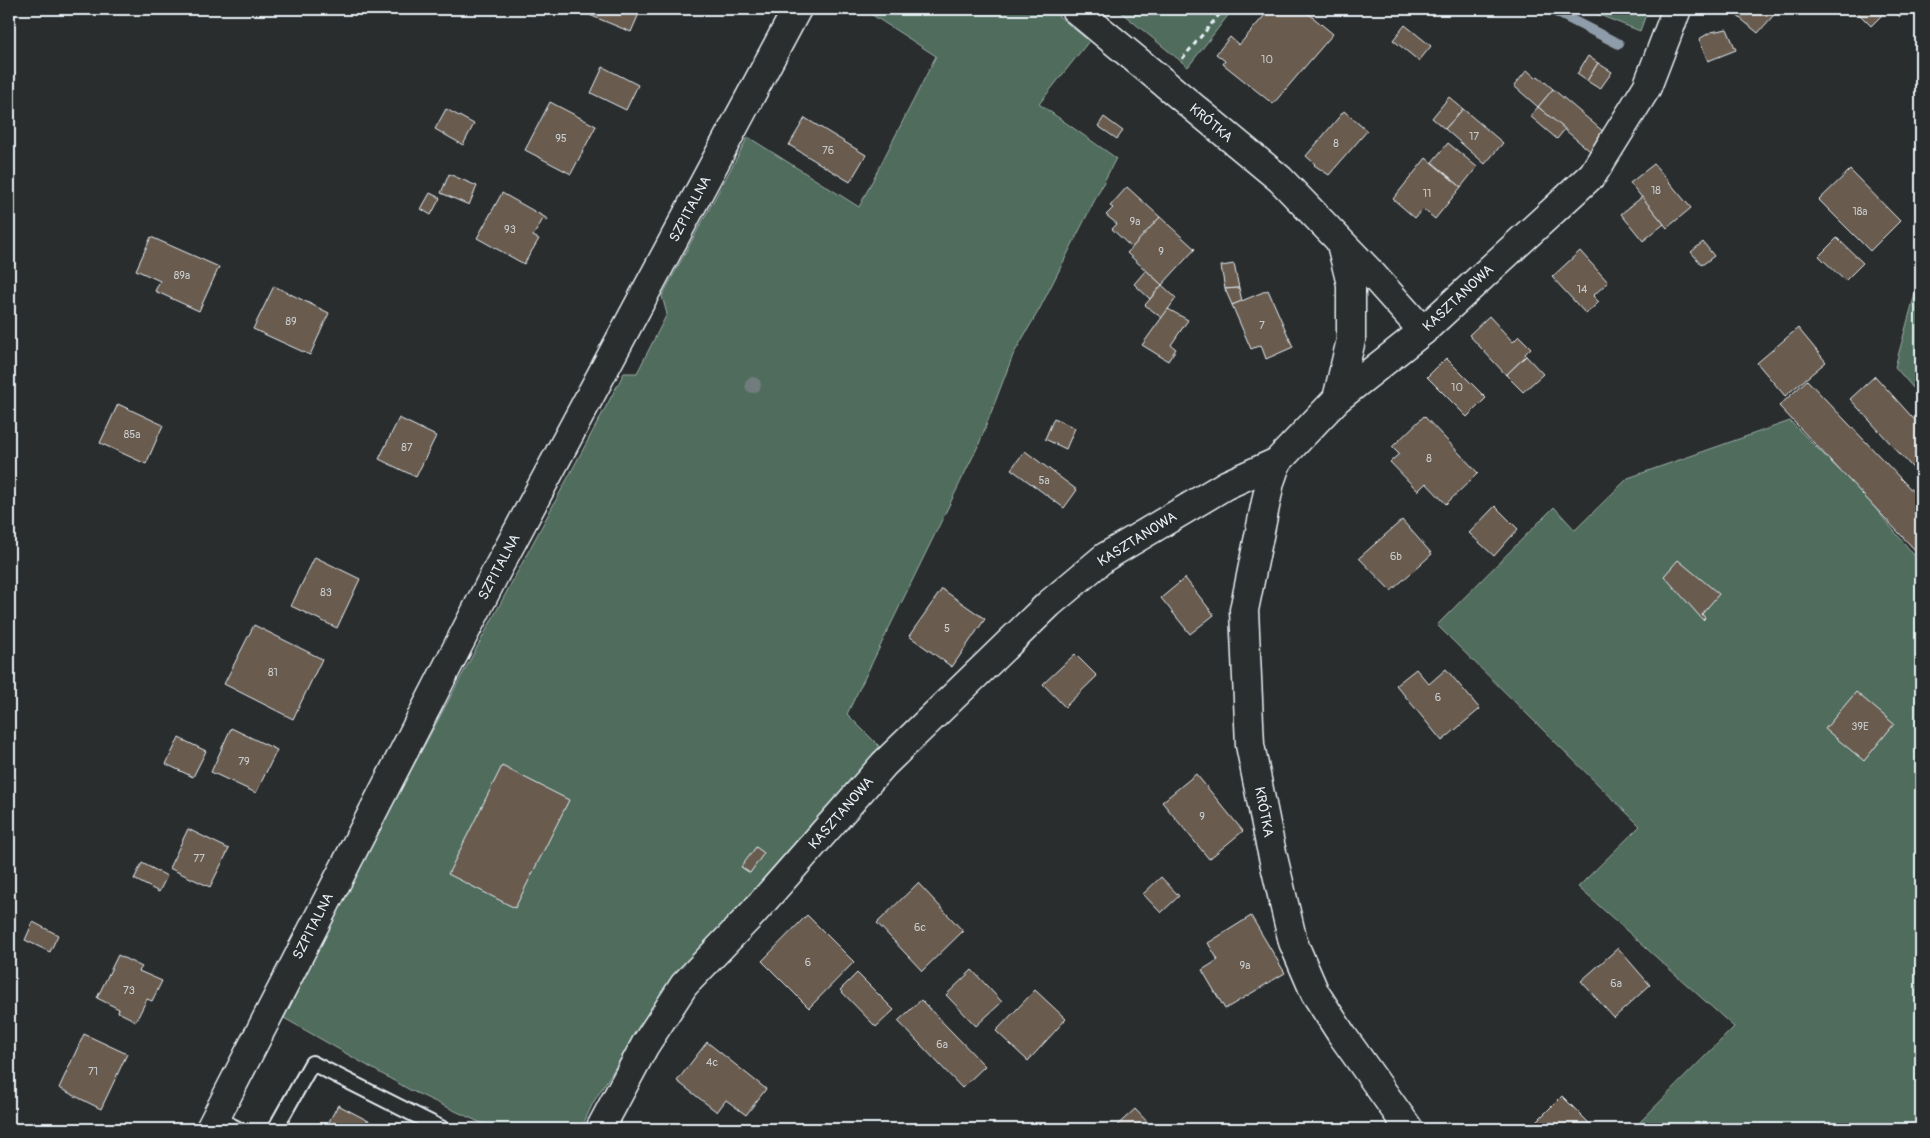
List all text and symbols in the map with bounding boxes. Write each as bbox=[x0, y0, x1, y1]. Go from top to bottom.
house number: 10 bbox=[1261, 53, 1273, 66]
street label: KRÓTKA bbox=[1186, 99, 1237, 146]
house number: 17 bbox=[1469, 130, 1479, 143]
house number: 95 bbox=[555, 132, 567, 145]
house number: 8 bbox=[1333, 137, 1339, 150]
house number: 76 bbox=[822, 144, 834, 157]
street label: SZPITALNA bbox=[666, 173, 714, 245]
house number: 18 bbox=[1651, 184, 1661, 197]
house number: 11 bbox=[1423, 187, 1431, 200]
house number: 18a bbox=[1853, 205, 1867, 218]
house number: 9a bbox=[1130, 215, 1140, 228]
house number: 93 bbox=[504, 223, 516, 236]
house number: 9 bbox=[1158, 245, 1164, 258]
street label: KASZTANOWA bbox=[1419, 261, 1497, 335]
house number: 89a bbox=[174, 269, 190, 282]
house number: 14 bbox=[1577, 283, 1588, 296]
house number: 89 bbox=[285, 315, 297, 328]
house number: 7 bbox=[1259, 319, 1265, 332]
house number: 10 bbox=[1451, 381, 1463, 394]
house number: 85a bbox=[124, 428, 140, 441]
house number: 87 bbox=[401, 441, 413, 454]
house number: 8 bbox=[1426, 452, 1432, 465]
house number: 5a bbox=[1038, 474, 1050, 487]
street label: KASZTANOWA bbox=[1094, 508, 1180, 570]
street label: SZPITALNA bbox=[475, 531, 523, 603]
house number: 6b bbox=[1390, 550, 1402, 563]
house number: 83 bbox=[320, 586, 332, 599]
house number: 5 bbox=[944, 622, 950, 635]
house number: 81 bbox=[268, 666, 278, 679]
house number: 6 bbox=[1435, 691, 1441, 704]
house number: 39E bbox=[1851, 720, 1869, 733]
house number: 79 bbox=[238, 755, 250, 768]
street label: KASZTANOWA bbox=[805, 773, 877, 853]
street label: KRÓTKA bbox=[1251, 785, 1278, 839]
house number: 9 bbox=[1199, 810, 1205, 823]
house number: 77 bbox=[193, 852, 205, 865]
street label: SZPITALNA bbox=[289, 890, 337, 962]
house number: 6c bbox=[914, 921, 926, 934]
house number: 6 bbox=[805, 956, 811, 969]
house number: 9a bbox=[1240, 959, 1250, 972]
house number: 6a bbox=[1610, 977, 1622, 990]
house number: 73 bbox=[123, 984, 135, 997]
house number: 6a bbox=[936, 1038, 948, 1051]
house number: 4c bbox=[706, 1056, 718, 1069]
house number: 71 bbox=[88, 1065, 98, 1078]

